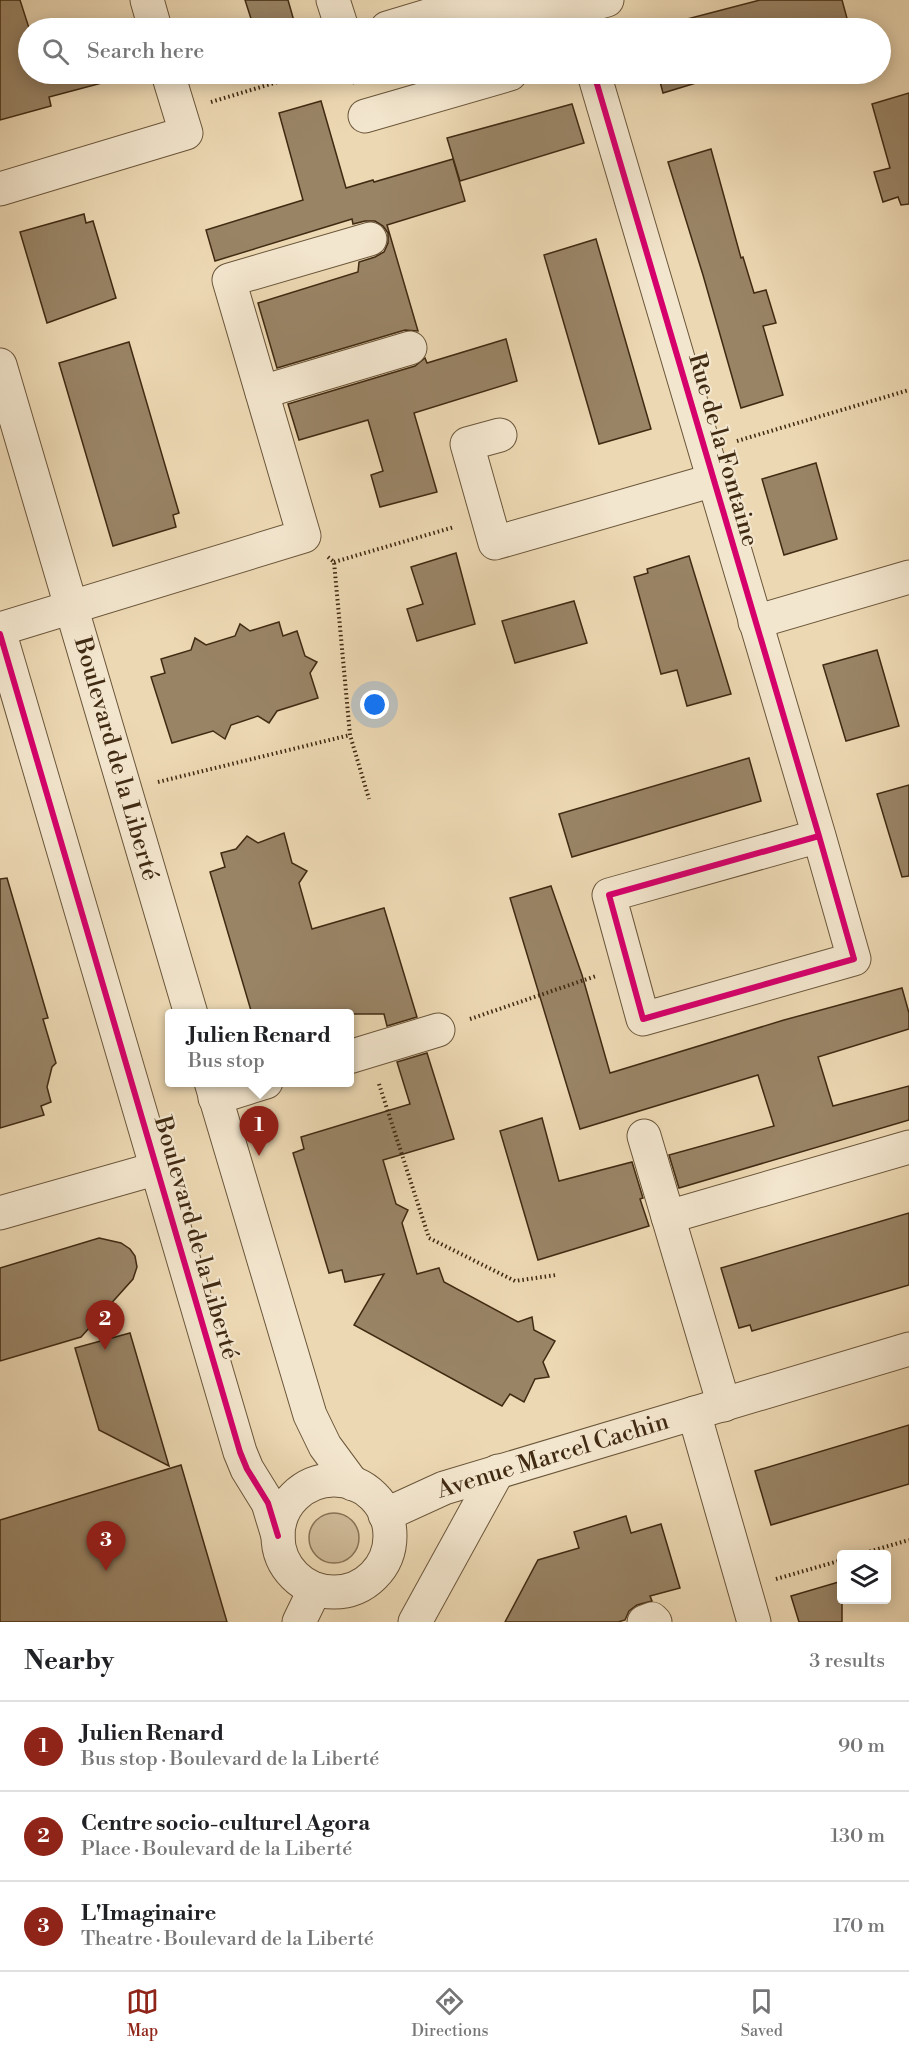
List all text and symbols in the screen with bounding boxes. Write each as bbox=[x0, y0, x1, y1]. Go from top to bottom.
search box bbox=[18, 18, 891, 84]
icon: search bbox=[39, 35, 72, 68]
text: Search here bbox=[87, 38, 204, 65]
street label: Rue de la Fontaine bbox=[681, 350, 765, 550]
street label: Boulevard de la Liberté bbox=[67, 633, 165, 884]
your location bbox=[360, 690, 389, 719]
popup bbox=[165, 1009, 354, 1087]
text: Julien Renard bbox=[188, 1022, 331, 1049]
text: Bus stop bbox=[188, 1049, 265, 1074]
pin: 1 bbox=[240, 1106, 278, 1156]
street label: Boulevard de la Liberté bbox=[147, 1112, 245, 1363]
pin: 2 bbox=[86, 1300, 124, 1350]
street label: Avenue Marcel Cachin bbox=[432, 1406, 673, 1506]
pin: 3 bbox=[86, 1522, 126, 1571]
map controls bbox=[837, 1550, 891, 1604]
button: layers bbox=[837, 1550, 891, 1604]
text: Nearby bbox=[24, 1645, 114, 1677]
text: 3 results bbox=[809, 1649, 885, 1674]
text: Julien Renard bbox=[81, 1720, 224, 1747]
text: 1 bbox=[39, 1734, 48, 1759]
text: 90 m bbox=[838, 1734, 885, 1759]
text: Bus stop · Boulevard de la Liberté bbox=[81, 1747, 379, 1772]
text: Centre socio-culturel Agora bbox=[81, 1810, 370, 1837]
text: 2 bbox=[37, 1824, 50, 1849]
text: 130 m bbox=[830, 1824, 885, 1849]
text: Place · Boulevard de la Liberté bbox=[81, 1837, 352, 1862]
text: L'Imaginaire bbox=[81, 1900, 216, 1927]
text: 3 bbox=[37, 1914, 50, 1939]
text: 170 m bbox=[833, 1914, 885, 1939]
text: Theatre · Boulevard de la Liberté bbox=[81, 1927, 374, 1952]
tab: Map bbox=[126, 1985, 159, 2041]
tab: Directions bbox=[411, 1985, 489, 2041]
tab: Saved bbox=[741, 1985, 783, 2041]

